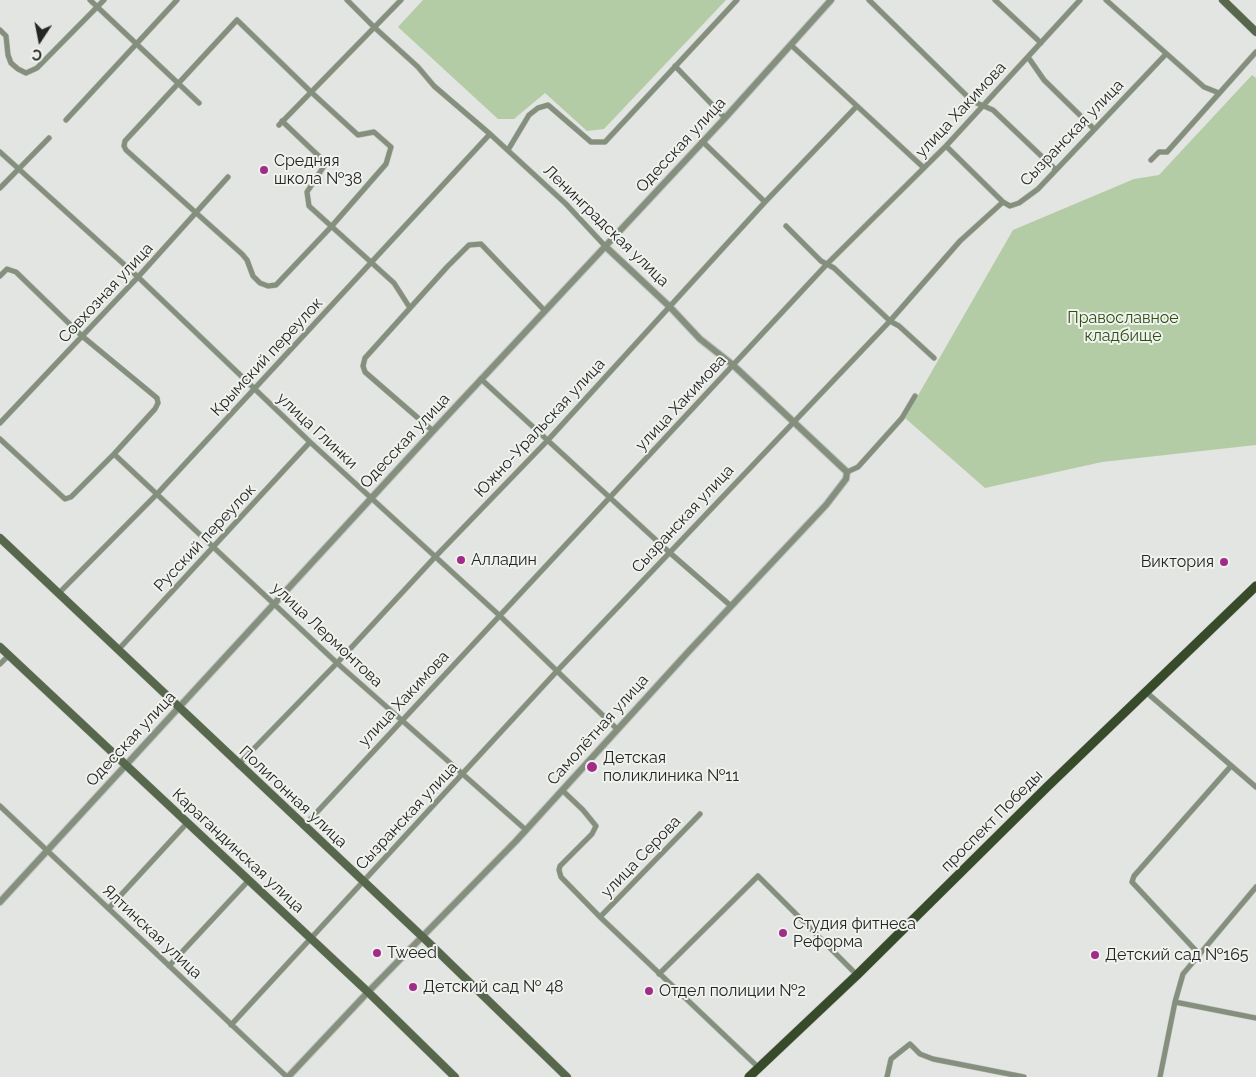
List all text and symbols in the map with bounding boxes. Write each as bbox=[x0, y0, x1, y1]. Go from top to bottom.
north arrow bbox=[15, 15, 65, 65]
text: С bbox=[31, 46, 43, 63]
street label: улица Хакимова bbox=[912, 58, 1010, 162]
street label: Сызранская улица bbox=[1016, 76, 1128, 190]
street label: Одесская улица bbox=[632, 94, 730, 196]
place label: Средняя школа №38 bbox=[274, 151, 362, 189]
street label: Ленинградская улица bbox=[539, 161, 673, 291]
marker: Средняя школа №38 bbox=[258, 164, 270, 176]
street label: Совхозная улица bbox=[55, 239, 157, 347]
street label: Крымский переулок bbox=[207, 294, 327, 420]
park label: Православное кладбище bbox=[1067, 308, 1179, 346]
street label: улица Хакимова bbox=[632, 351, 730, 455]
street label: Южно-Уральская улица bbox=[471, 355, 609, 501]
street label: улица Глинки bbox=[273, 389, 361, 473]
street label: Одесская улица bbox=[356, 390, 454, 492]
street label: Сызранская улица bbox=[628, 461, 738, 577]
street label: Русский переулок bbox=[150, 480, 260, 596]
place label: Алладин bbox=[471, 550, 537, 570]
place label: Виктория bbox=[1141, 552, 1214, 572]
marker: Алладин bbox=[455, 554, 467, 566]
marker: Виктория bbox=[1218, 556, 1230, 568]
street label: улица Лермонтова bbox=[268, 579, 386, 691]
street label: улица Хакимова bbox=[355, 647, 453, 751]
street label: Самолётная улица bbox=[543, 671, 653, 789]
street label: Одесская улица bbox=[82, 688, 180, 790]
street label: Полигонная улица bbox=[235, 742, 351, 852]
place label: Детская поликлиника №11 bbox=[603, 748, 739, 786]
street label: Сызранская улица bbox=[352, 758, 462, 874]
marker: Детская поликлиника №11 bbox=[585, 760, 599, 774]
street label: проспект Победы bbox=[937, 766, 1047, 876]
street label: Карагандинская улица bbox=[168, 785, 308, 917]
street label: улица Серова bbox=[597, 812, 685, 902]
street label: Ялтинская улица bbox=[98, 881, 206, 983]
place label: Студия фитнеса Реформа bbox=[793, 914, 916, 952]
marker: Студия фитнеса Реформа bbox=[777, 927, 789, 939]
place label: Tweed bbox=[387, 943, 437, 963]
place label: Детский сад №165 bbox=[1105, 945, 1249, 965]
marker: Tweed bbox=[371, 947, 383, 959]
marker: Детский сад №165 bbox=[1089, 949, 1101, 961]
place label: Детский сад № 48 bbox=[423, 977, 564, 997]
marker: Детский сад № 48 bbox=[407, 981, 419, 993]
place label: Отдел полиции №2 bbox=[659, 981, 806, 1001]
marker: Отдел полиции №2 bbox=[643, 985, 655, 997]

